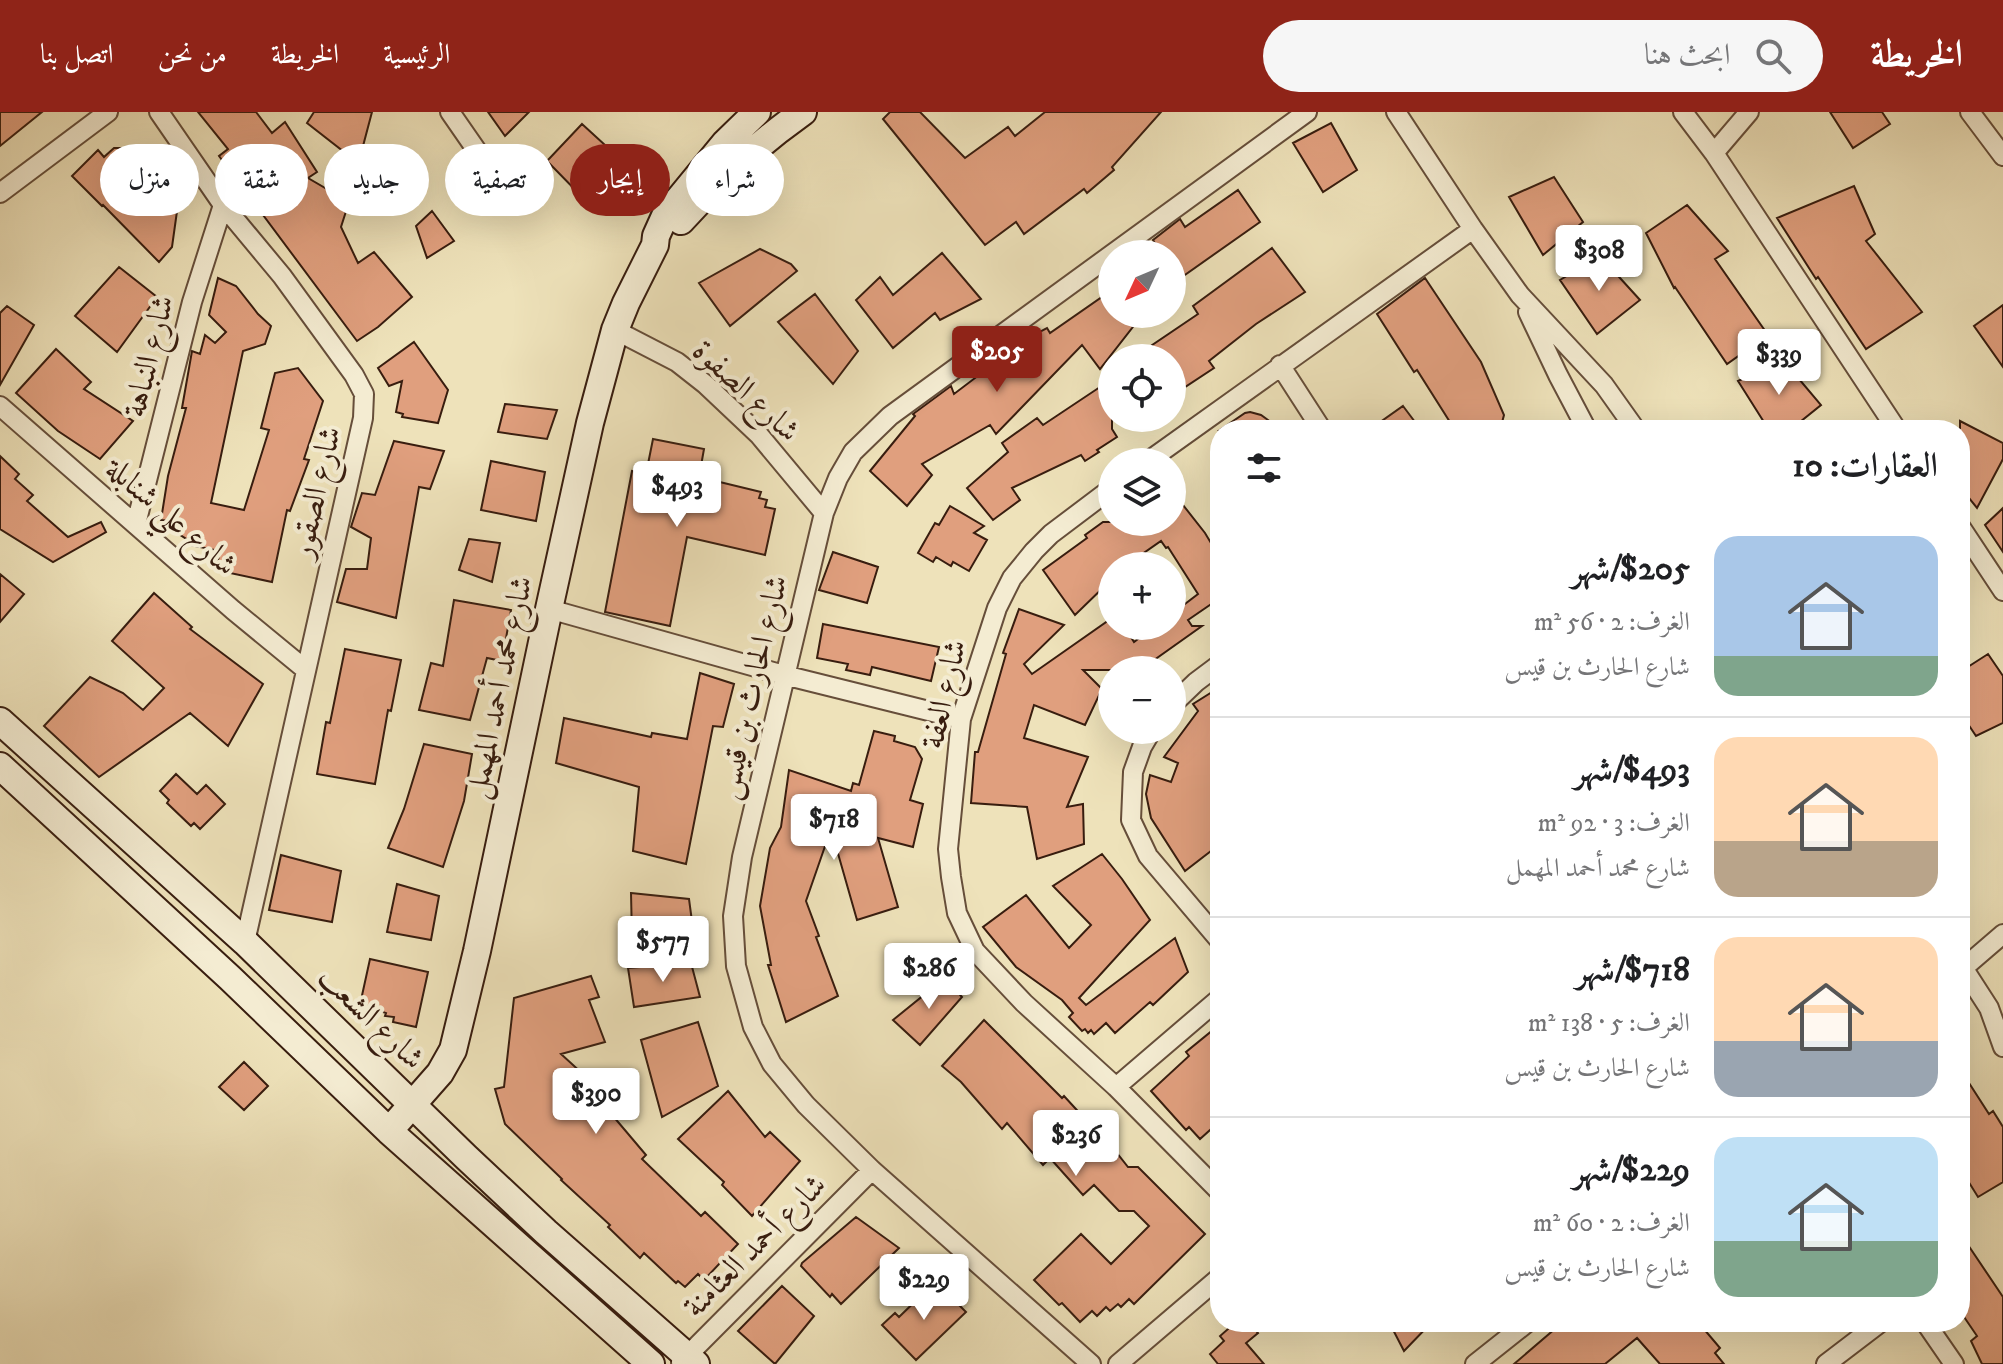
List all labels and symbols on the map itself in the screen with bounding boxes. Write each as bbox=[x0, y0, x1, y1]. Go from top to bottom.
pin: $308 bbox=[1552, 225, 1646, 293]
north arrow bbox=[1098, 240, 1186, 328]
street label: شارع النباهة bbox=[115, 291, 189, 423]
pin: $205 bbox=[950, 326, 1044, 394]
pin: $339 bbox=[1732, 329, 1826, 397]
street label: شارع الصفوة bbox=[680, 331, 808, 455]
street label: شارع الصقور bbox=[282, 423, 356, 566]
street label: شارع علي شنابلة bbox=[89, 448, 245, 592]
pin: $493 bbox=[630, 461, 724, 529]
street label: شارع محمد أحمد المهمل bbox=[453, 572, 548, 803]
street label: شارع الحارث بن قيس bbox=[708, 572, 803, 804]
street label: شارع العفة bbox=[913, 636, 982, 754]
pin: $718 bbox=[787, 794, 881, 862]
pin: $577 bbox=[616, 916, 710, 984]
pin: $286 bbox=[882, 943, 976, 1011]
street label: شارع الشعب bbox=[305, 958, 432, 1083]
pin: $390 bbox=[549, 1068, 643, 1136]
pin: $236 bbox=[1029, 1110, 1123, 1178]
street label: شارع أحمد العثامنة bbox=[672, 1163, 839, 1330]
pin: $229 bbox=[877, 1254, 971, 1322]

